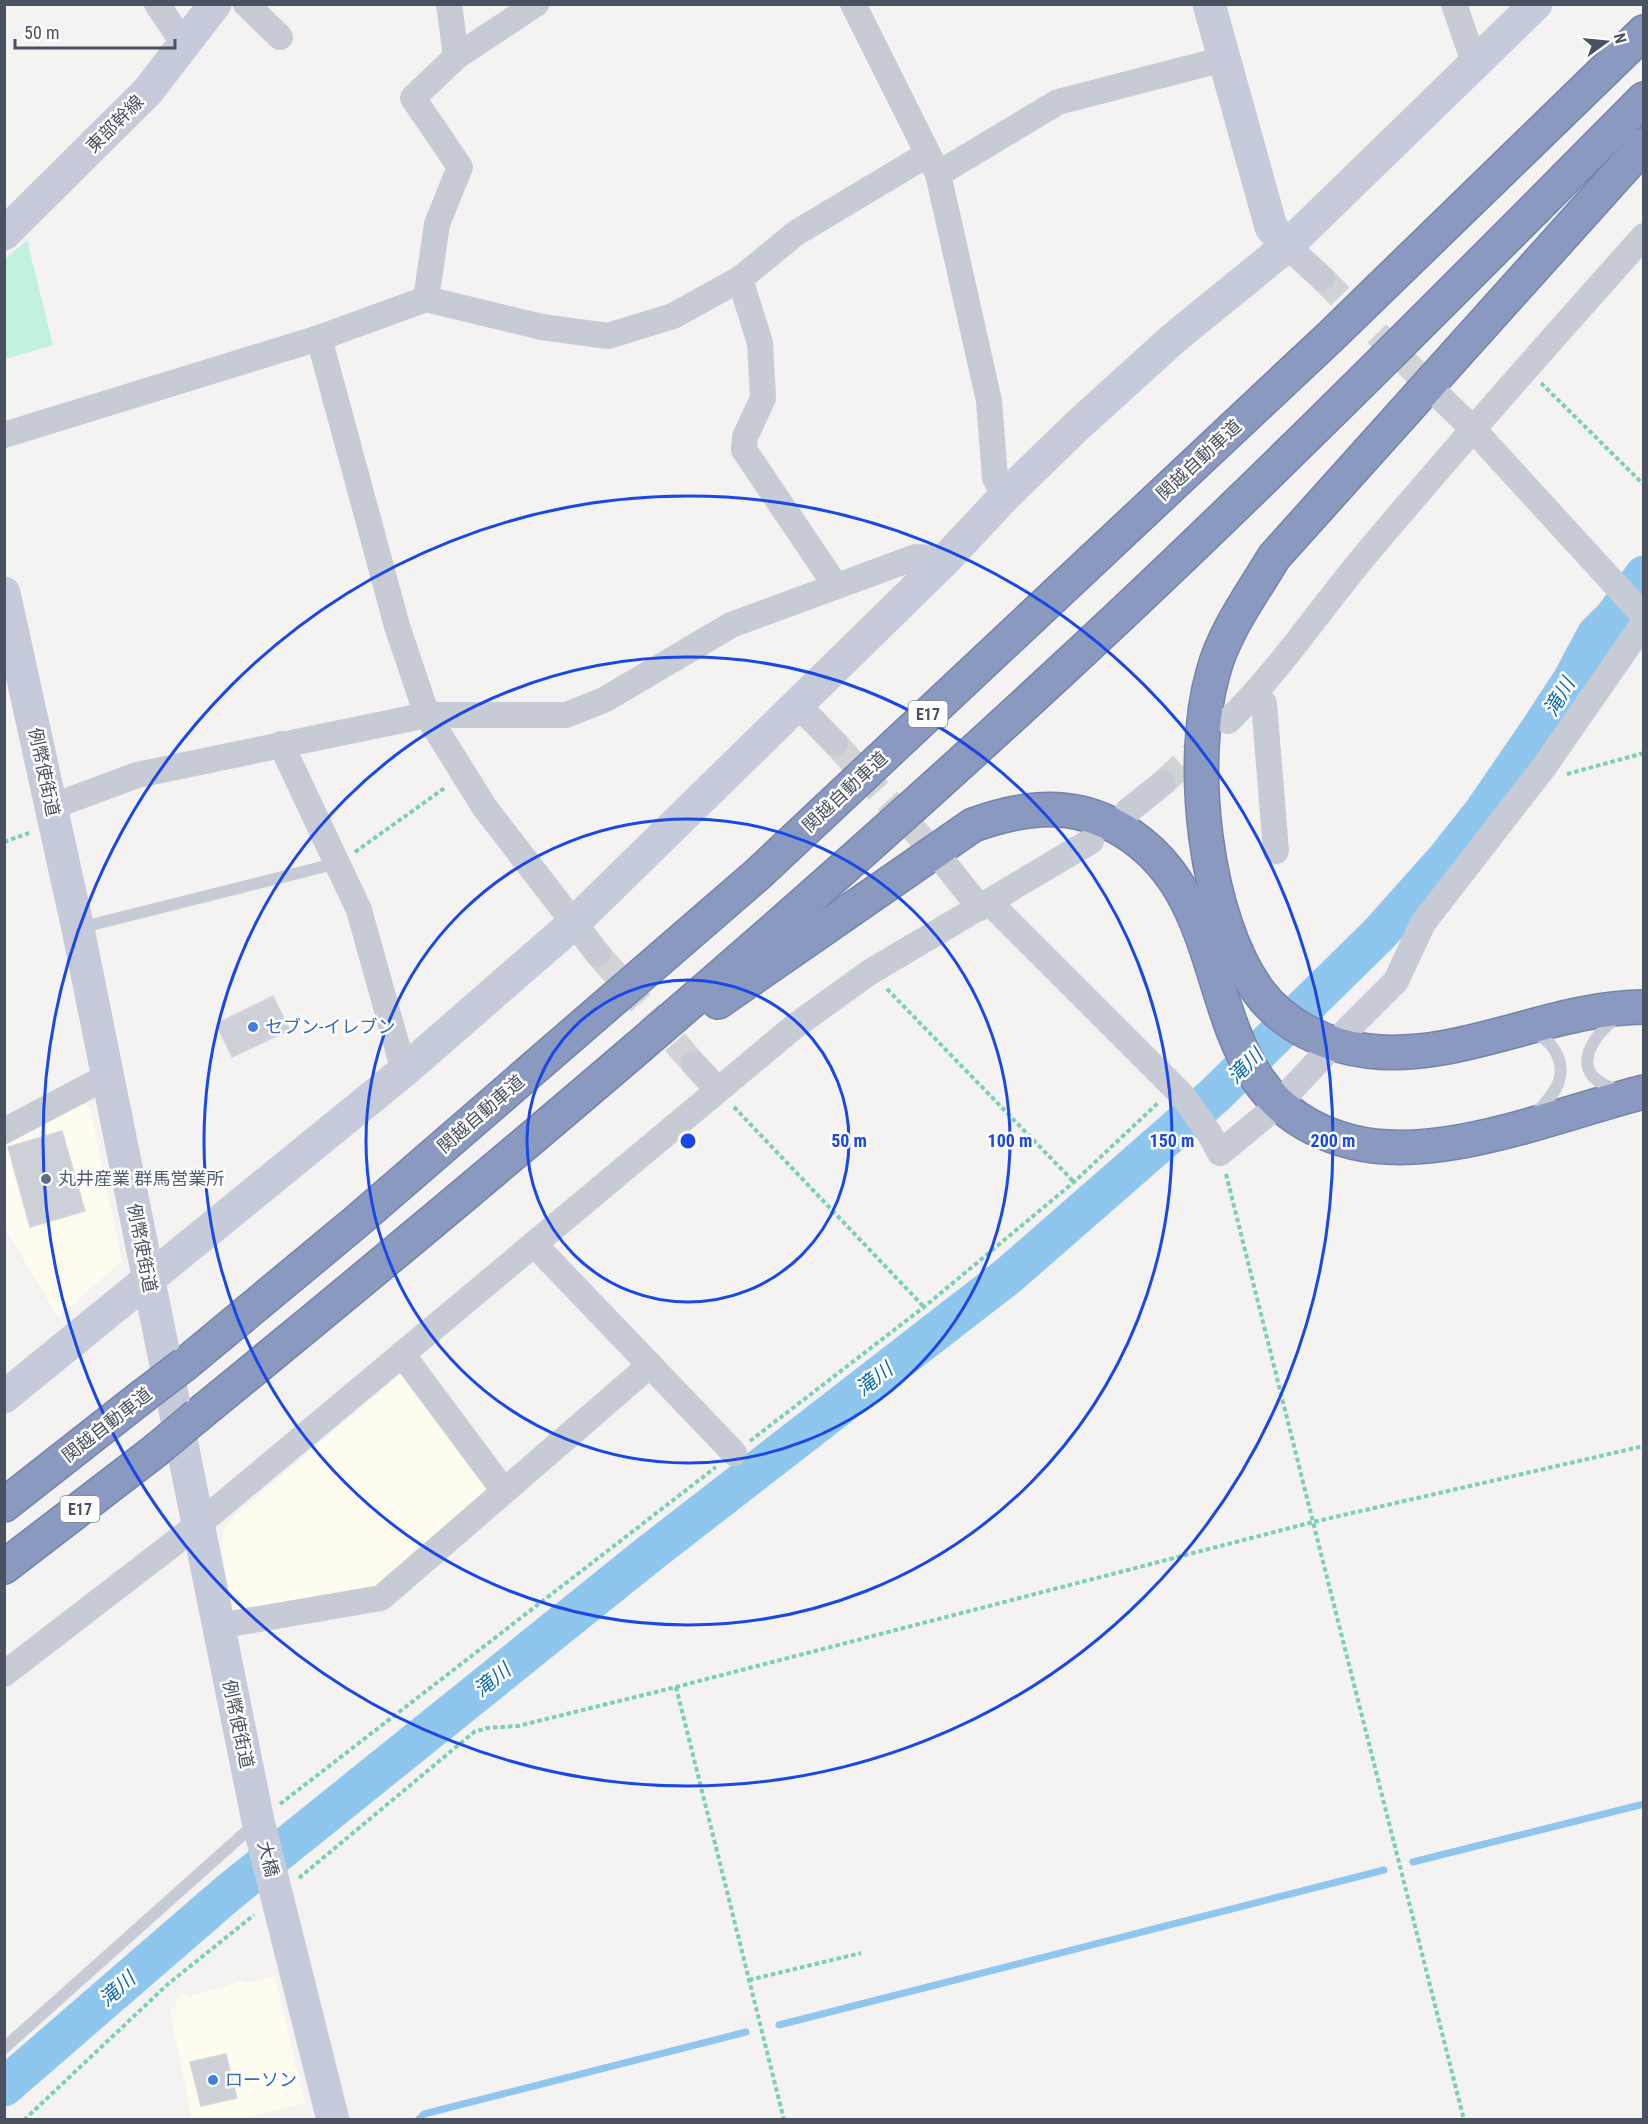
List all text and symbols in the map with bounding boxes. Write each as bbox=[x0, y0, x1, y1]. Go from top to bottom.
scale bar bbox=[15, 12, 176, 50]
north arrow bbox=[1576, 12, 1636, 72]
text: 50 m bbox=[24, 22, 59, 43]
text: N bbox=[1610, 31, 1630, 45]
street label: 東部幹線 bbox=[82, 91, 148, 157]
street label: 関越自動車道 bbox=[1152, 415, 1245, 504]
water label: 滝川 bbox=[1538, 672, 1581, 720]
road number: E17 bbox=[908, 701, 948, 727]
street label: 例幣使街道 bbox=[25, 726, 64, 818]
street label: 関越自動車道 bbox=[798, 747, 891, 836]
place label: セブン-イレブン bbox=[265, 1016, 395, 1037]
marker: セブン-イレブン bbox=[246, 1020, 260, 1034]
water label: 滝川 bbox=[1222, 1042, 1269, 1089]
street label: 関越自動車道 bbox=[433, 1070, 528, 1157]
text: 50 m bbox=[831, 1130, 867, 1151]
text: 100 m bbox=[988, 1130, 1032, 1151]
text: 150 m bbox=[1150, 1130, 1194, 1151]
text: 200 m bbox=[1311, 1130, 1355, 1151]
centre of rings bbox=[678, 1131, 698, 1151]
place label: 丸井産業 群馬営業所 bbox=[58, 1168, 224, 1189]
marker: 丸井産業 群馬営業所 bbox=[39, 1172, 53, 1186]
street label: 例幣使街道 bbox=[124, 1202, 161, 1294]
water label: 滝川 bbox=[851, 1356, 899, 1401]
street label: 関越自動車道 bbox=[58, 1383, 156, 1466]
road number: E17 bbox=[60, 1496, 100, 1522]
water label: 滝川 bbox=[469, 1657, 517, 1702]
street label: 例幣使街道 bbox=[219, 1678, 258, 1770]
street label: 大橋 bbox=[254, 1839, 283, 1879]
water label: 滝川 bbox=[94, 1966, 141, 2011]
place label: ローソン bbox=[225, 2069, 297, 2090]
marker: ローソン bbox=[206, 2073, 220, 2087]

